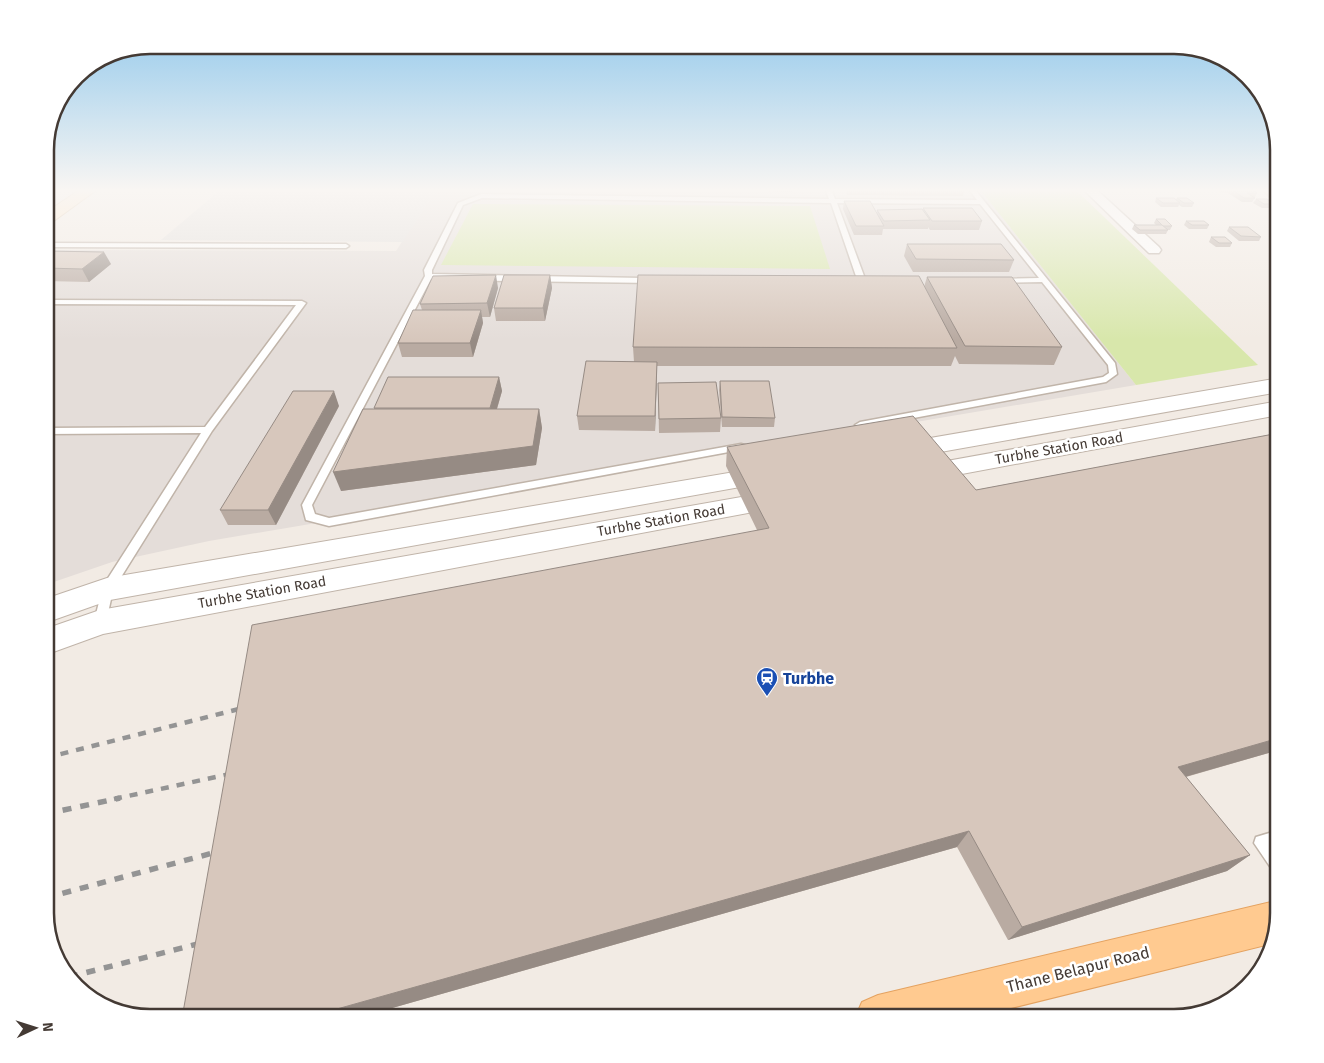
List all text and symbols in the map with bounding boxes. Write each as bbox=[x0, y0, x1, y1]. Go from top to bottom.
street label: Turbhe Station Road bbox=[994, 429, 1124, 468]
street label: Turbhe Station Road bbox=[596, 501, 726, 540]
street label: Turbhe Station Road bbox=[197, 573, 327, 612]
station icon: Turbhe bbox=[755, 666, 779, 697]
place label: Turbhe bbox=[783, 669, 834, 688]
street label: Thane Belapur Road bbox=[1005, 943, 1152, 996]
north arrow bbox=[10, 1003, 60, 1053]
text: N bbox=[39, 1022, 56, 1032]

